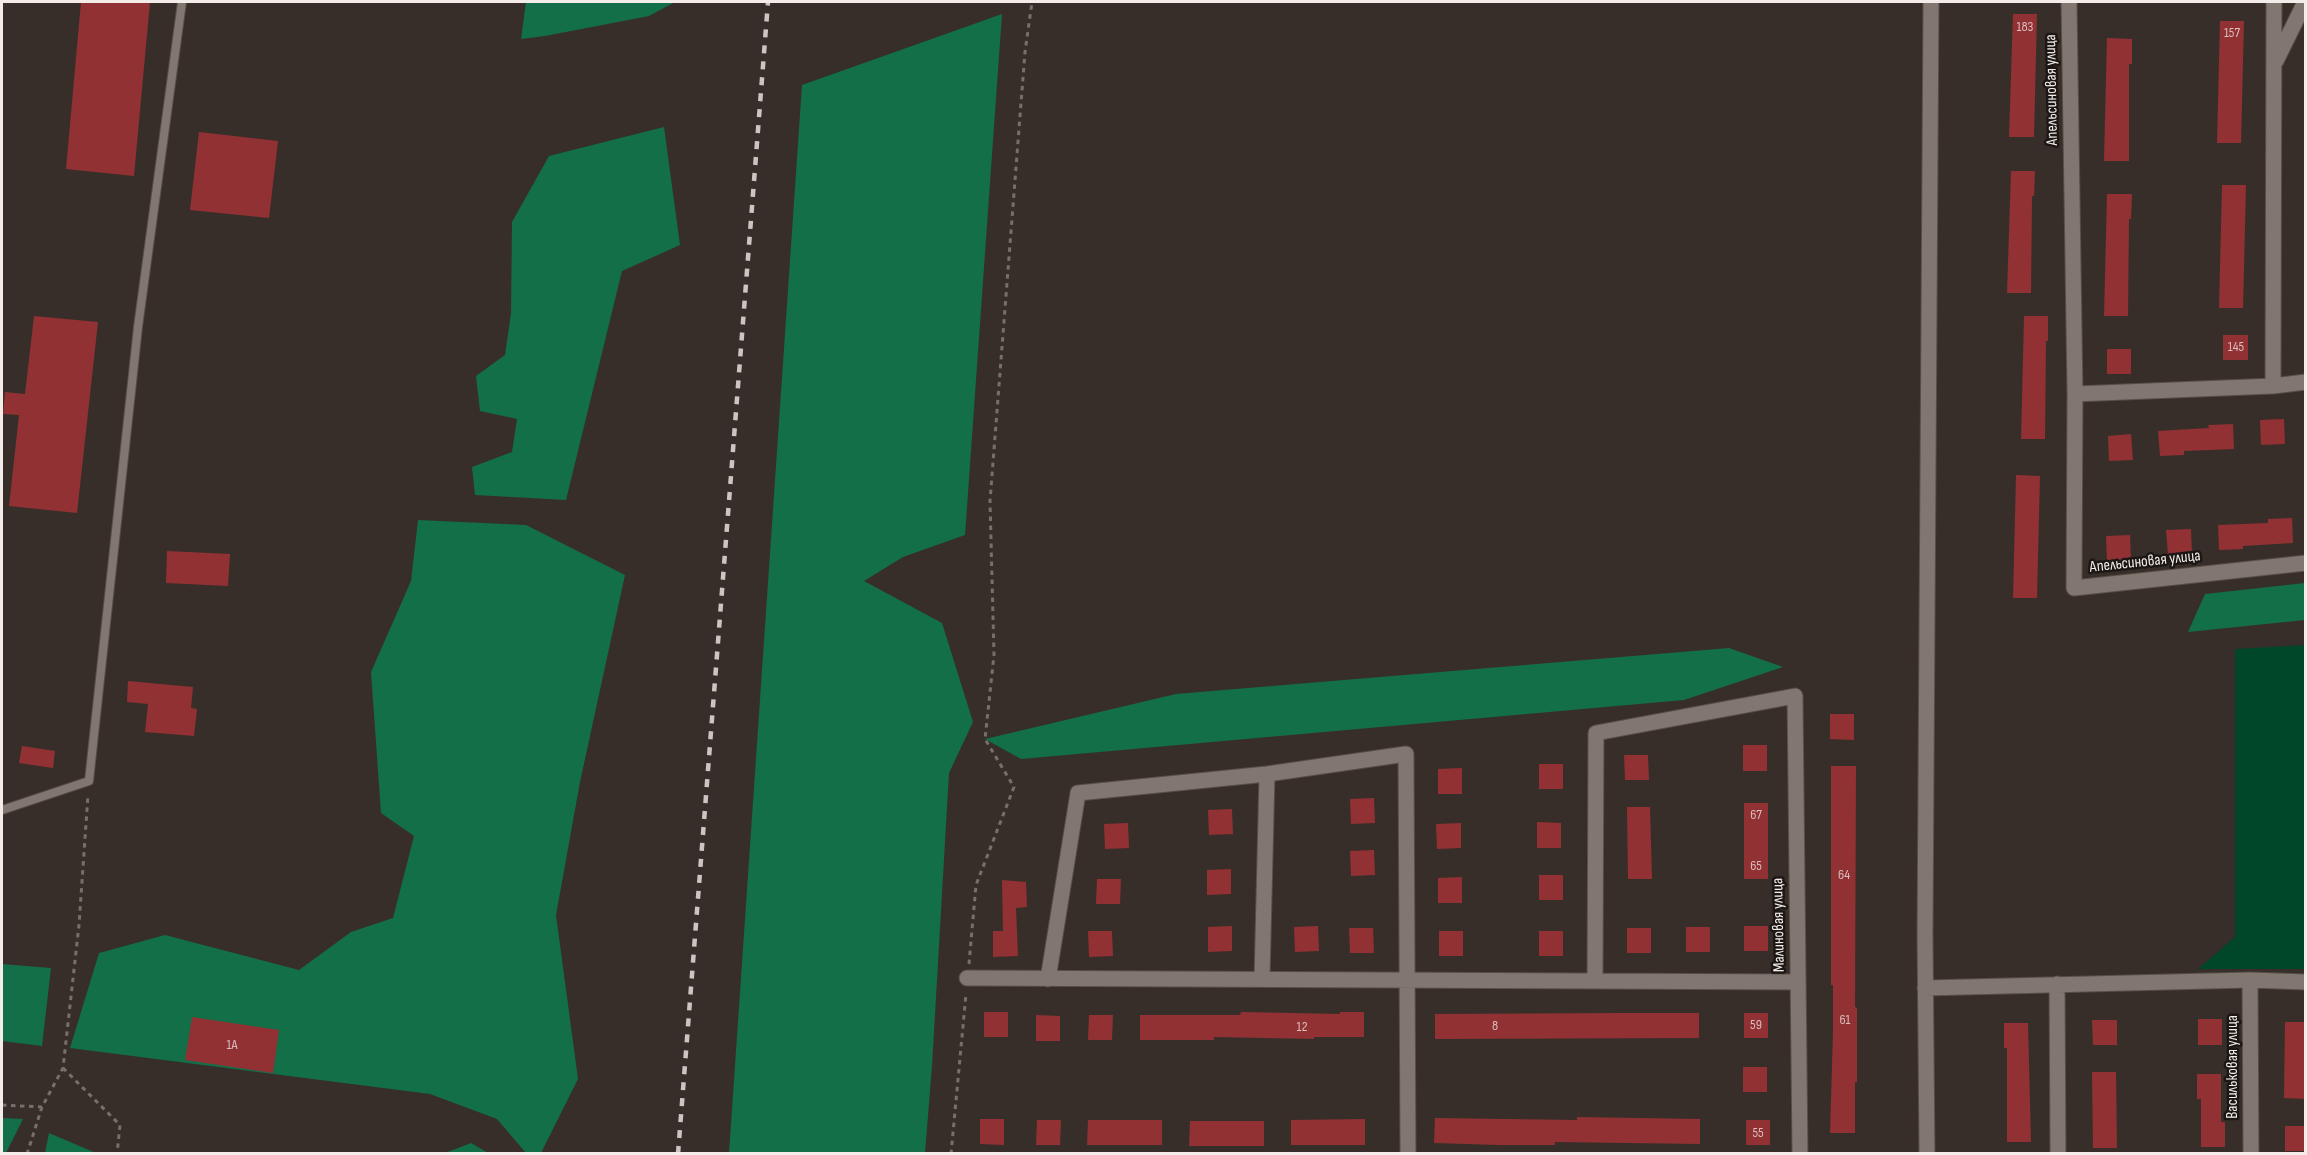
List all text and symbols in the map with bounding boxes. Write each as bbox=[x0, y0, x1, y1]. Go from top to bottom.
house number: 183 bbox=[2017, 19, 2033, 35]
house number: 157 bbox=[2224, 25, 2240, 41]
street label: Апельсиновая улица bbox=[2041, 34, 2063, 146]
house number: 145 bbox=[2228, 339, 2244, 355]
street label: Апельсиновая улица bbox=[2089, 547, 2201, 577]
house number: 67 bbox=[1750, 807, 1762, 823]
house number: 65 bbox=[1750, 858, 1762, 874]
house number: 64 bbox=[1838, 867, 1850, 883]
street label: Малиновая улица bbox=[1769, 878, 1789, 972]
house number: 61 bbox=[1839, 1012, 1851, 1028]
street label: Васильковая улица bbox=[2223, 1015, 2243, 1119]
house number: 59 bbox=[1750, 1017, 1762, 1033]
house number: 8 bbox=[1492, 1018, 1498, 1034]
house number: 12 bbox=[1297, 1019, 1307, 1035]
house number: 1А bbox=[226, 1037, 238, 1053]
house number: 55 bbox=[1752, 1125, 1764, 1141]

